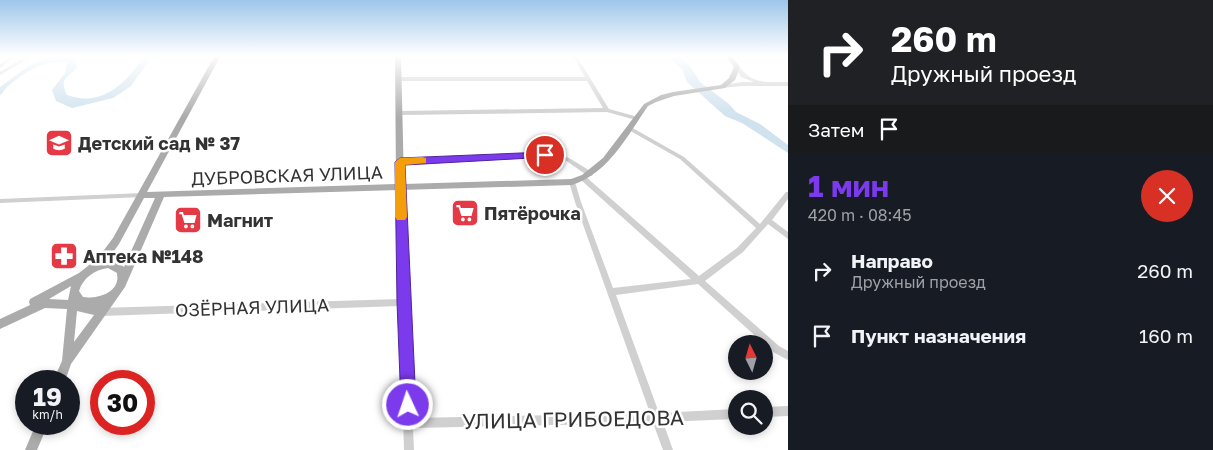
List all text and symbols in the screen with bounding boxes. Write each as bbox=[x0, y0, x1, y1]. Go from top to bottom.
text: 260 m bbox=[891, 18, 997, 60]
icon: right bbox=[808, 20, 873, 85]
text: Дружный проезд bbox=[891, 60, 1076, 87]
icon: arrive bbox=[875, 115, 903, 143]
text: Затем bbox=[808, 118, 865, 141]
school or university icon: Детский сад № 37 bbox=[44, 128, 74, 158]
place label: Детский сад № 37 bbox=[78, 132, 240, 154]
pin bbox=[524, 134, 566, 176]
icon: arrive bbox=[531, 141, 559, 169]
street label: ДУБРОВСКАЯ УЛИЦА bbox=[191, 161, 383, 189]
text: 1 мин bbox=[808, 168, 889, 204]
button: close bbox=[1141, 170, 1193, 222]
supermarket icon: Пятёрочка bbox=[450, 198, 480, 228]
place label: Пятёрочка bbox=[484, 202, 581, 224]
supermarket icon: Магнит bbox=[173, 205, 203, 235]
text: 420 m · 08:45 bbox=[808, 205, 911, 225]
place label: Магнит bbox=[207, 209, 273, 231]
pharmacy icon: Аптека №148 bbox=[49, 241, 79, 271]
place label: Аптека №148 bbox=[83, 245, 204, 267]
text: Направо bbox=[851, 249, 933, 272]
icon: right bbox=[808, 257, 836, 285]
text: 260 m bbox=[1137, 259, 1193, 282]
text: Дружный проезд bbox=[851, 272, 986, 292]
street label: ОЗЁРНАЯ УЛИЦА bbox=[175, 293, 329, 321]
icon: arrive bbox=[808, 322, 836, 350]
text: Пункт назначения bbox=[851, 324, 1026, 347]
text: 160 m bbox=[1139, 324, 1193, 347]
north arrow bbox=[728, 335, 772, 380]
map controls bbox=[728, 335, 773, 435]
speed limit sign: 30 bbox=[90, 370, 155, 435]
position arrow bbox=[381, 378, 433, 430]
text: 19 bbox=[33, 381, 62, 412]
button: search bbox=[728, 390, 773, 435]
street label: УЛИЦА ГРИБОЕДОВА bbox=[462, 404, 684, 434]
text: km/h bbox=[32, 407, 63, 422]

